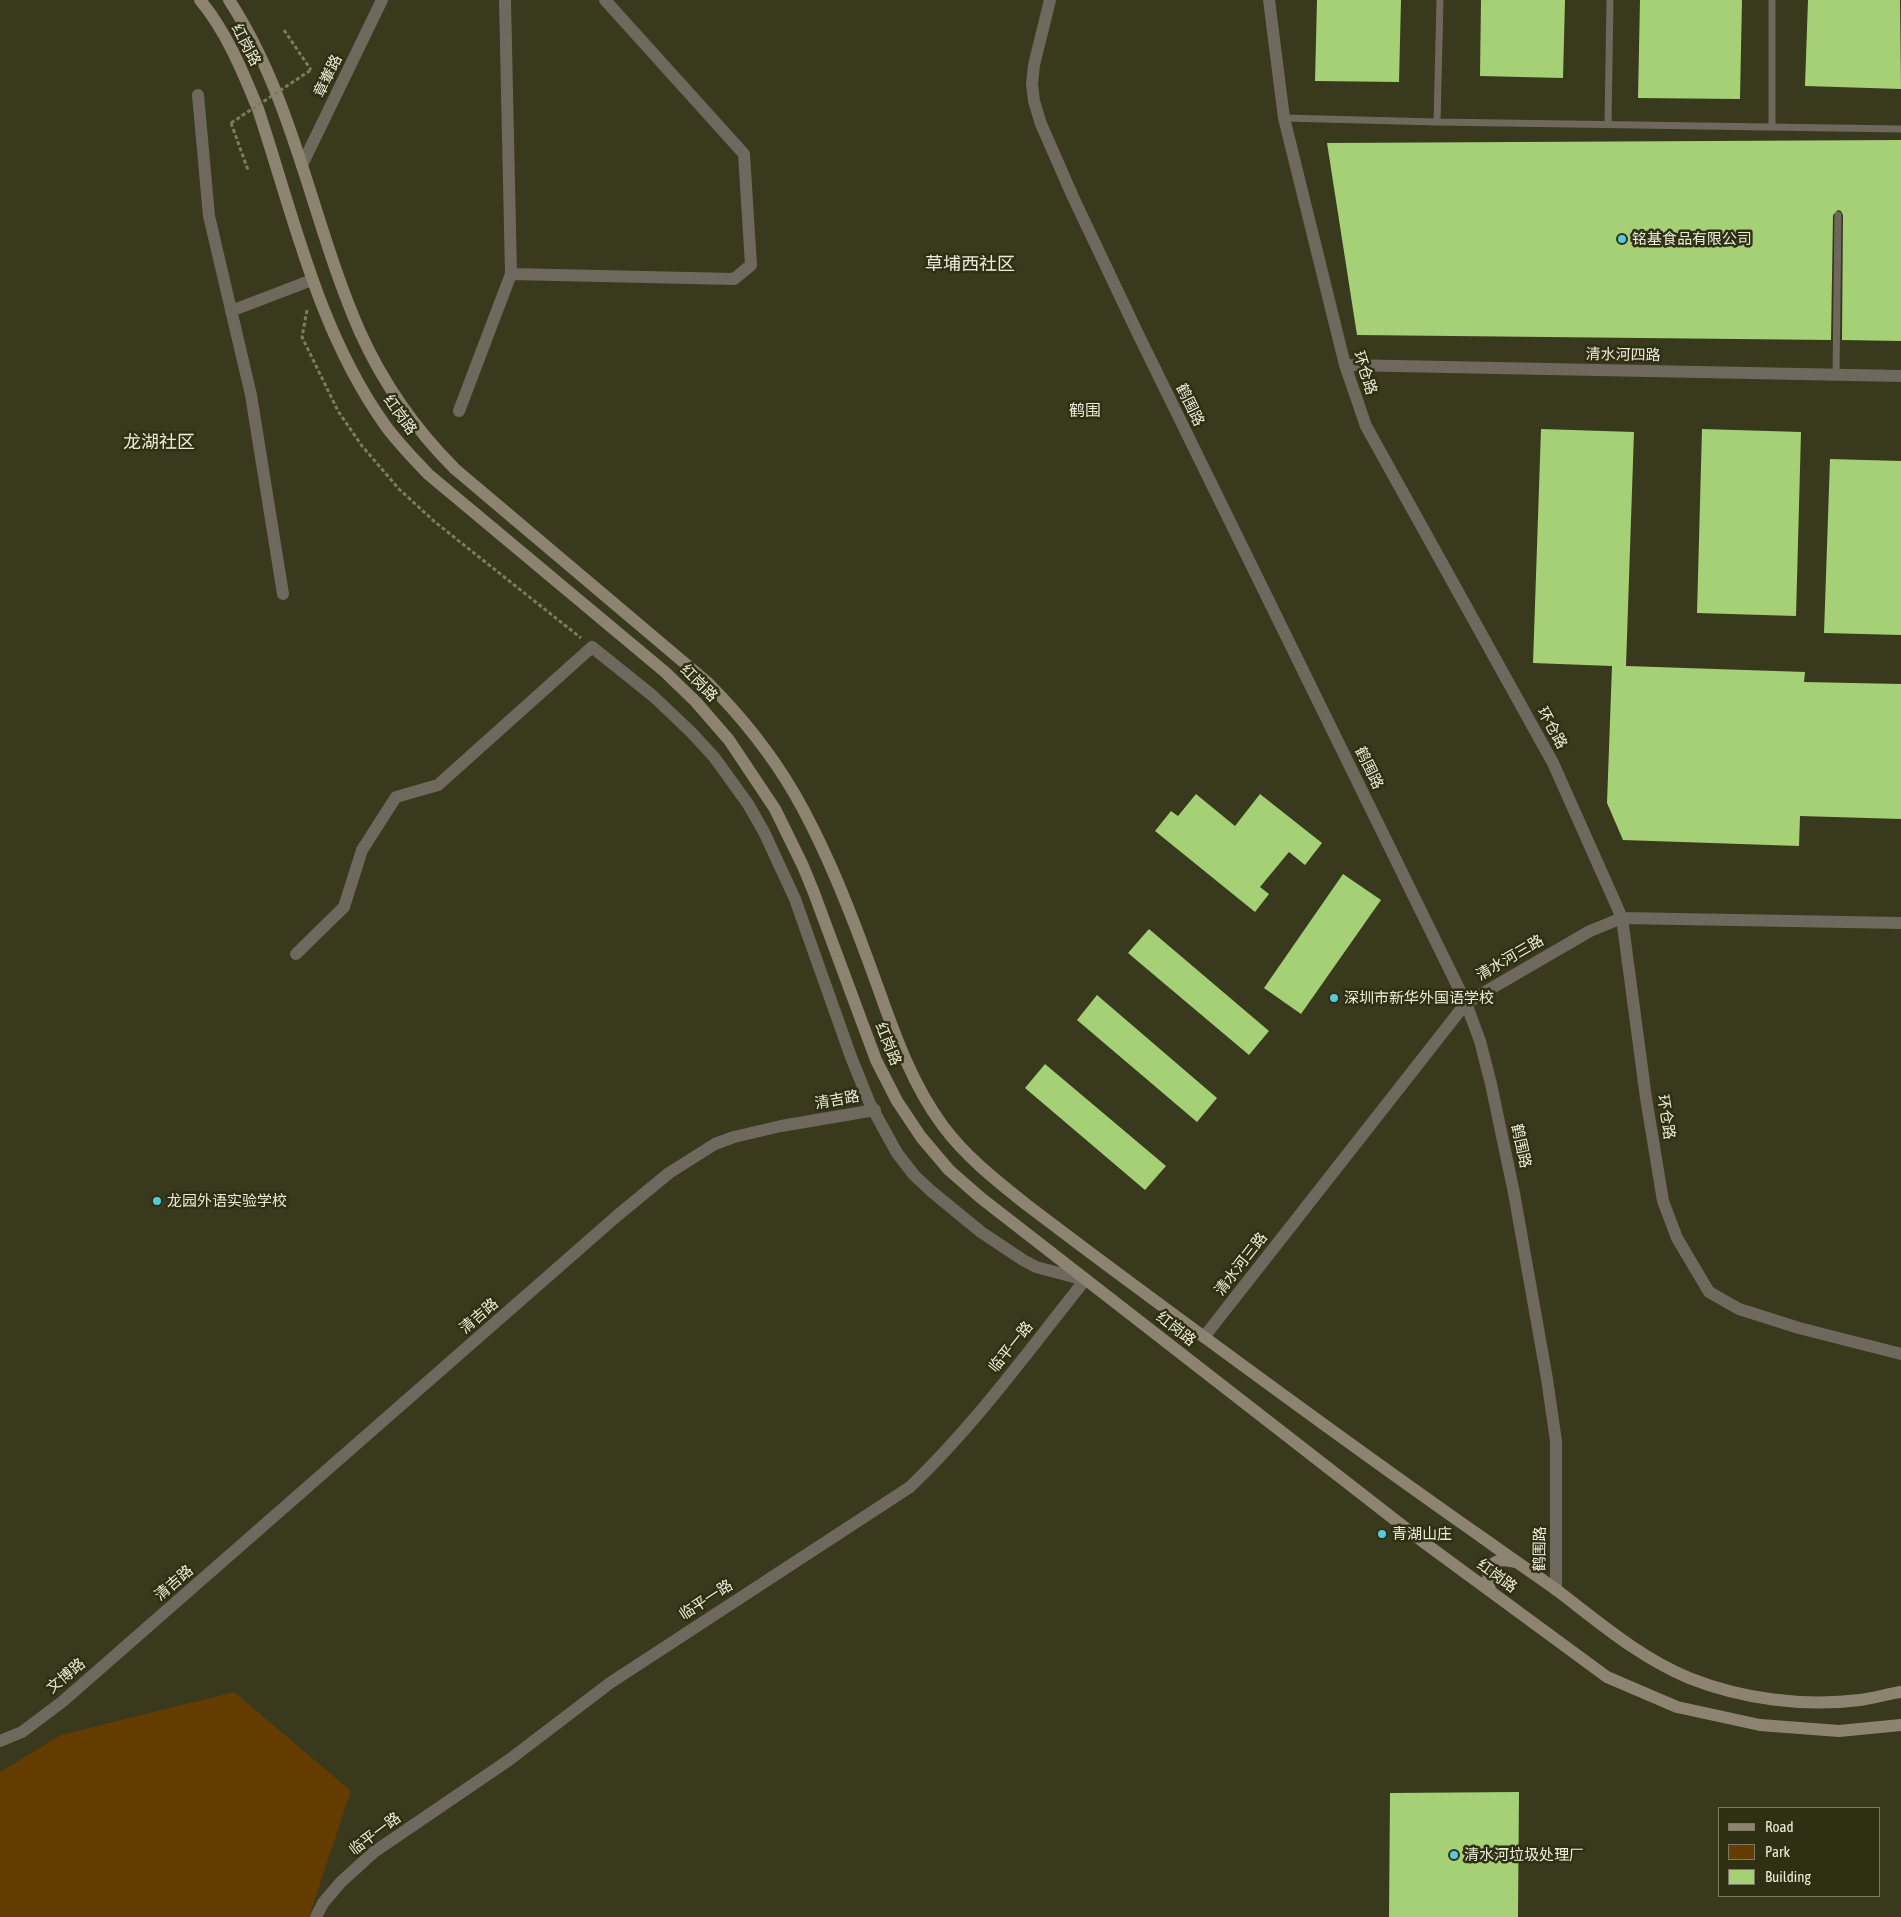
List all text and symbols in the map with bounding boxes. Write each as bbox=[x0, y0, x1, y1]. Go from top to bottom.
street label: 红岗路 bbox=[227, 21, 265, 69]
street label: 章輋路 bbox=[310, 52, 346, 100]
place label: 铭基食品有限公司 bbox=[1632, 230, 1752, 248]
marker: 铭基食品有限公司 bbox=[1616, 233, 1628, 245]
district label: 草埔西社区 bbox=[925, 253, 1015, 275]
street label: 清水河四路 bbox=[1585, 345, 1661, 365]
street label: 环仓路 bbox=[1349, 349, 1381, 397]
street label: 鹤围路 bbox=[1172, 381, 1208, 429]
street label: 红岗路 bbox=[379, 392, 421, 438]
district label: 鹤围 bbox=[1069, 401, 1101, 421]
district label: 龙湖社区 bbox=[123, 431, 195, 453]
street label: 红岗路 bbox=[677, 661, 721, 705]
street label: 环仓路 bbox=[1533, 704, 1571, 752]
street label: 鹤围路 bbox=[1351, 744, 1387, 792]
street label: 清水河三路 bbox=[1473, 931, 1547, 985]
place label: 深圳市新华外国语学校 bbox=[1344, 989, 1494, 1007]
marker: 深圳市新华外国语学校 bbox=[1328, 992, 1340, 1004]
street label: 红岗路 bbox=[871, 1020, 905, 1068]
street label: 清吉路 bbox=[813, 1087, 861, 1113]
street label: 环仓路 bbox=[1654, 1093, 1678, 1141]
street label: 鹤围路 bbox=[1508, 1122, 1534, 1170]
place label: 龙园外语实验学校 bbox=[167, 1192, 287, 1210]
marker: 龙园外语实验学校 bbox=[151, 1195, 163, 1207]
street label: 清水河三路 bbox=[1211, 1229, 1271, 1299]
street label: 清吉路 bbox=[456, 1294, 502, 1338]
street label: 红岗路 bbox=[1153, 1308, 1199, 1350]
street label: 临平一路 bbox=[985, 1318, 1037, 1376]
place label: 青湖山庄 bbox=[1392, 1525, 1452, 1543]
street label: 鹤围路 bbox=[1531, 1526, 1549, 1572]
marker: 青湖山庄 bbox=[1376, 1528, 1388, 1540]
street label: 红岗路 bbox=[1474, 1555, 1520, 1597]
street label: 清吉路 bbox=[151, 1561, 197, 1605]
street label: 临平一路 bbox=[676, 1576, 736, 1624]
street label: 文博路 bbox=[43, 1655, 89, 1697]
legend bbox=[1718, 1807, 1881, 1897]
street label: 临平一路 bbox=[346, 1809, 404, 1859]
text: Road bbox=[1765, 1818, 1794, 1835]
text: Park bbox=[1765, 1843, 1790, 1860]
place label: 清水河垃圾处理厂 bbox=[1464, 1846, 1584, 1864]
marker: 清水河垃圾处理厂 bbox=[1448, 1849, 1460, 1861]
text: Building bbox=[1765, 1868, 1811, 1885]

